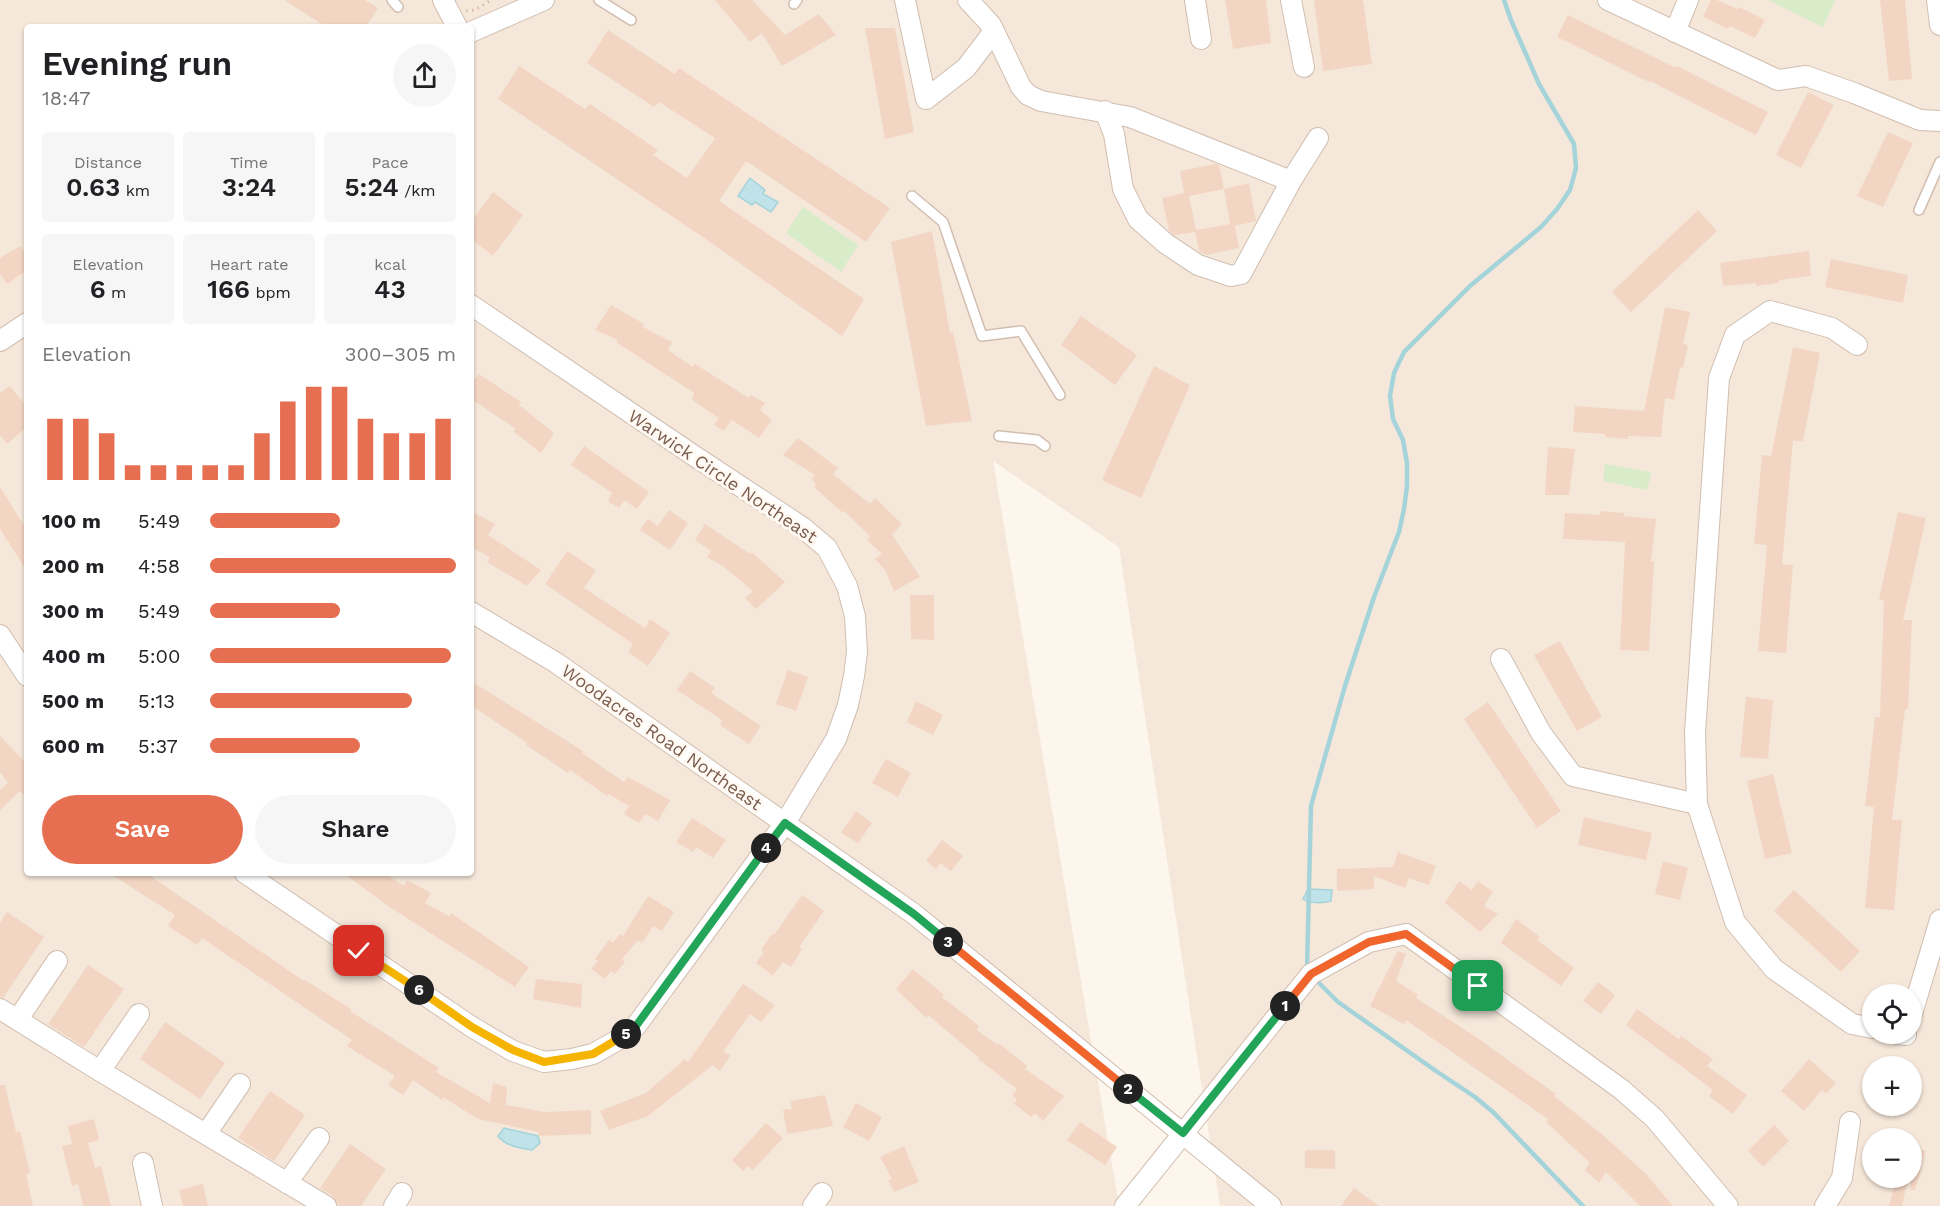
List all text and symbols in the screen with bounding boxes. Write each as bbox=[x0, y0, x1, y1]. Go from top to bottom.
text: Evening run bbox=[42, 44, 232, 83]
button: share bbox=[393, 44, 456, 107]
text: 18:47 bbox=[42, 86, 90, 110]
text: Distance bbox=[74, 153, 142, 172]
text: Time bbox=[230, 153, 268, 172]
text: Pace bbox=[371, 153, 409, 172]
text: 0.63 bbox=[66, 172, 120, 202]
text: 3:24 bbox=[222, 172, 276, 202]
text: 5:24 bbox=[344, 172, 399, 202]
text: km bbox=[120, 181, 150, 200]
text: /km bbox=[399, 181, 436, 200]
text: Elevation bbox=[72, 255, 144, 274]
text: Heart rate bbox=[209, 255, 289, 274]
text: kcal bbox=[374, 255, 406, 274]
text: 6 bbox=[90, 274, 106, 304]
text: 166 bbox=[207, 274, 250, 304]
text: 43 bbox=[374, 274, 406, 304]
text: m bbox=[106, 283, 126, 302]
text: bpm bbox=[250, 283, 291, 302]
text: Elevation bbox=[42, 342, 131, 366]
text: 300–305 m bbox=[345, 342, 456, 366]
street label: Warwick Circle Northeast bbox=[625, 405, 822, 547]
text: 100 m bbox=[42, 509, 101, 533]
text: 5:49 bbox=[138, 509, 180, 533]
text: 200 m bbox=[42, 554, 104, 578]
text: 4:58 bbox=[138, 554, 180, 578]
text: 300 m bbox=[42, 599, 104, 623]
text: 5:49 bbox=[138, 599, 180, 623]
text: 400 m bbox=[42, 644, 105, 668]
text: 5:00 bbox=[138, 644, 180, 668]
street label: Woodacres Road Northeast bbox=[558, 660, 767, 815]
text: 500 m bbox=[42, 689, 104, 713]
text: 5:13 bbox=[138, 689, 175, 713]
text: 600 m bbox=[42, 734, 105, 758]
text: 5:37 bbox=[138, 734, 178, 758]
button: Save bbox=[42, 795, 243, 864]
button: Share bbox=[255, 795, 456, 864]
pin: 4 bbox=[751, 833, 781, 863]
text: 4 bbox=[761, 838, 771, 857]
pin bbox=[333, 925, 384, 976]
pin: 3 bbox=[933, 927, 963, 957]
text: 3 bbox=[943, 932, 953, 951]
icon: check bbox=[342, 934, 375, 967]
pin bbox=[1452, 960, 1503, 1011]
icon: arrive bbox=[1461, 969, 1494, 1002]
pin: 6 bbox=[404, 975, 434, 1005]
text: 6 bbox=[414, 980, 424, 999]
map controls bbox=[1862, 984, 1922, 1188]
button: locate bbox=[1862, 984, 1922, 1044]
pin: 1 bbox=[1270, 991, 1300, 1021]
text: 1 bbox=[1282, 996, 1288, 1015]
pin: 5 bbox=[611, 1019, 641, 1049]
text: 5 bbox=[621, 1024, 631, 1043]
button: + bbox=[1862, 1056, 1922, 1116]
pin: 2 bbox=[1113, 1074, 1143, 1104]
text: 2 bbox=[1123, 1079, 1133, 1098]
button: − bbox=[1862, 1128, 1922, 1188]

